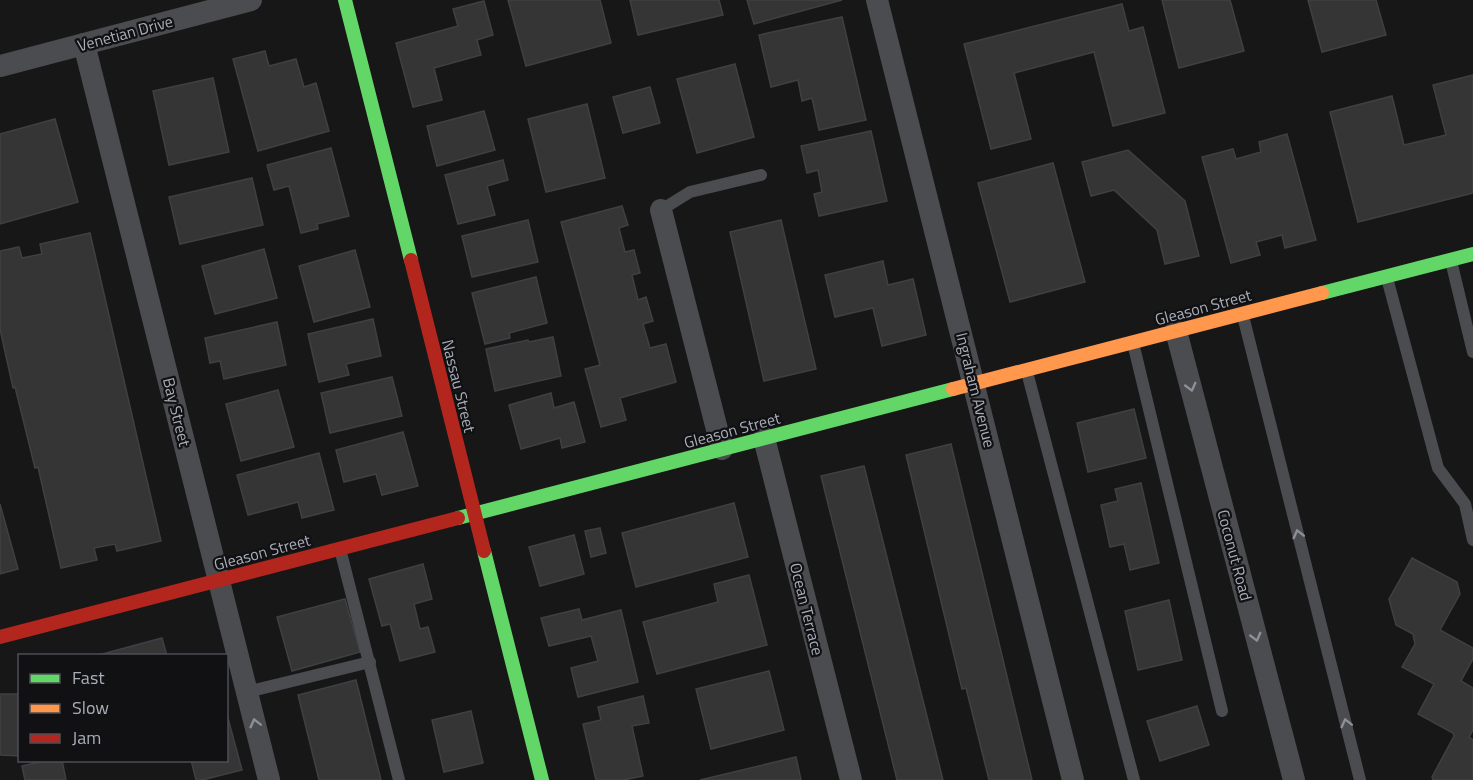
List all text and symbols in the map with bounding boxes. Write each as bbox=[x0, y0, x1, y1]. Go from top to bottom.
street label: Venetian Drive bbox=[75, 9, 175, 57]
street label: Gleason Street bbox=[1152, 283, 1254, 331]
street label: Ingraham Avenue bbox=[950, 330, 1002, 450]
street label: Nassau Street bbox=[436, 337, 482, 435]
street label: Bay Street bbox=[157, 375, 197, 449]
one-way arrow bbox=[1184, 382, 1197, 392]
street label: Gleason Street bbox=[681, 406, 783, 454]
street label: Coconut Road bbox=[1211, 507, 1259, 603]
street label: Gleason Street bbox=[211, 528, 313, 576]
one-way arrow bbox=[1293, 529, 1306, 539]
street label: Ocean Terrace bbox=[784, 560, 830, 658]
one-way arrow bbox=[1249, 632, 1262, 642]
legend bbox=[18, 654, 228, 762]
text: Fast bbox=[72, 664, 105, 691]
text: Slow bbox=[72, 694, 109, 721]
one-way arrow bbox=[250, 718, 262, 729]
one-way arrow bbox=[1340, 718, 1353, 728]
text: Jam bbox=[72, 724, 101, 751]

